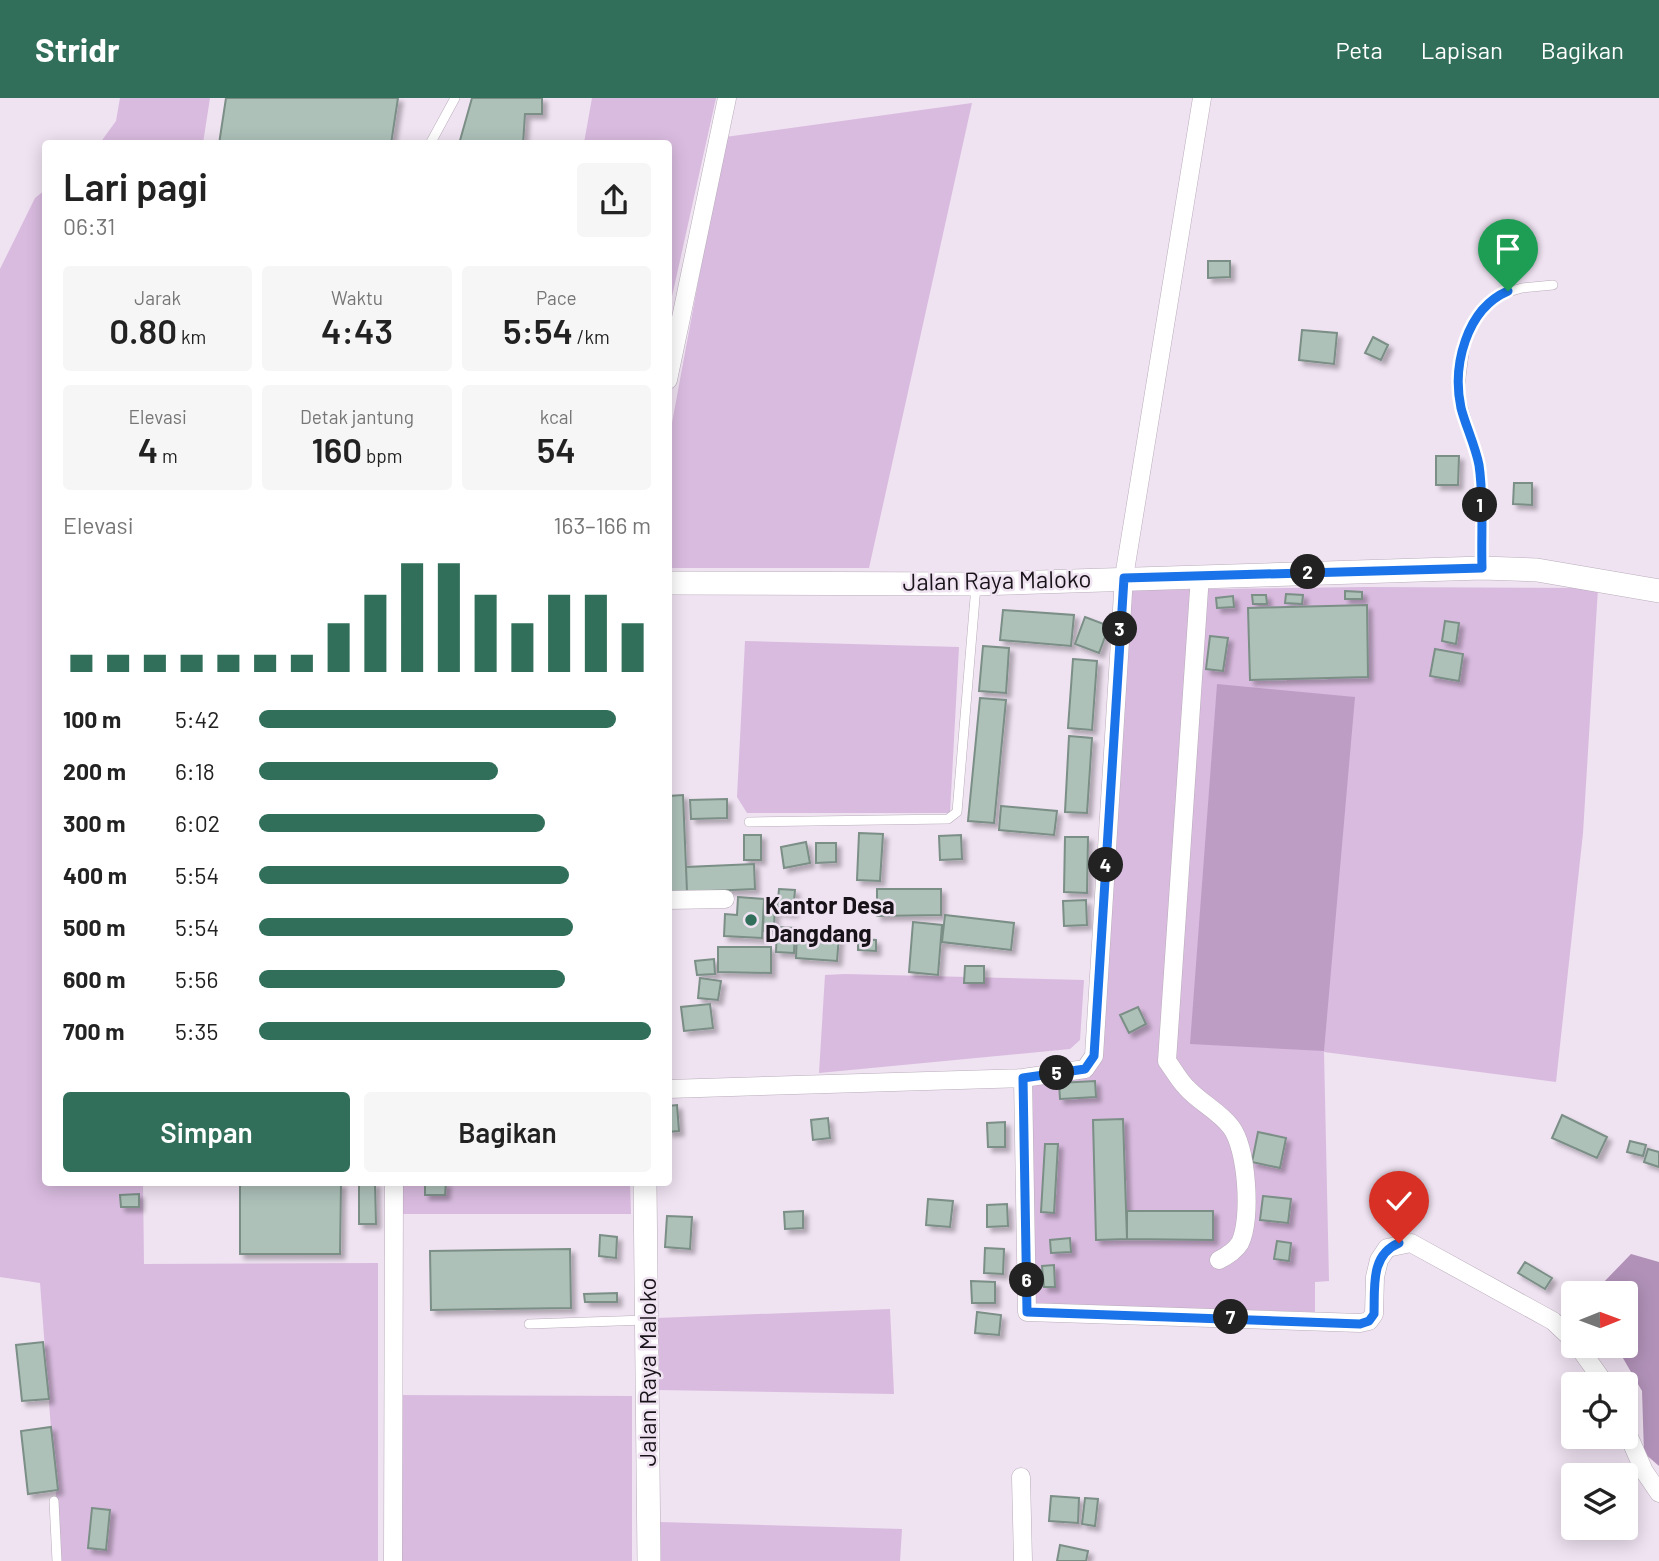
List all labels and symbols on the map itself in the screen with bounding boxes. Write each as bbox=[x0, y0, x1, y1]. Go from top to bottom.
pin bbox=[1478, 219, 1538, 291]
pin: 1 bbox=[1462, 488, 1498, 522]
pin: 2 bbox=[1290, 554, 1326, 589]
street label: Jalan Raya Maloko bbox=[902, 563, 1092, 596]
pin: 3 bbox=[1102, 612, 1138, 646]
pin: 4 bbox=[1088, 848, 1124, 882]
place label: Kantor Desa Dangdang bbox=[765, 890, 895, 947]
marker: Kantor Desa Dangdang bbox=[743, 912, 759, 928]
pin: 5 bbox=[1040, 1056, 1074, 1090]
pin bbox=[1369, 1171, 1429, 1243]
pin: 6 bbox=[1010, 1262, 1044, 1298]
street label: Jalan Raya Maloko bbox=[632, 1278, 661, 1466]
north arrow bbox=[1561, 1281, 1638, 1358]
pin: 7 bbox=[1214, 1300, 1248, 1334]

